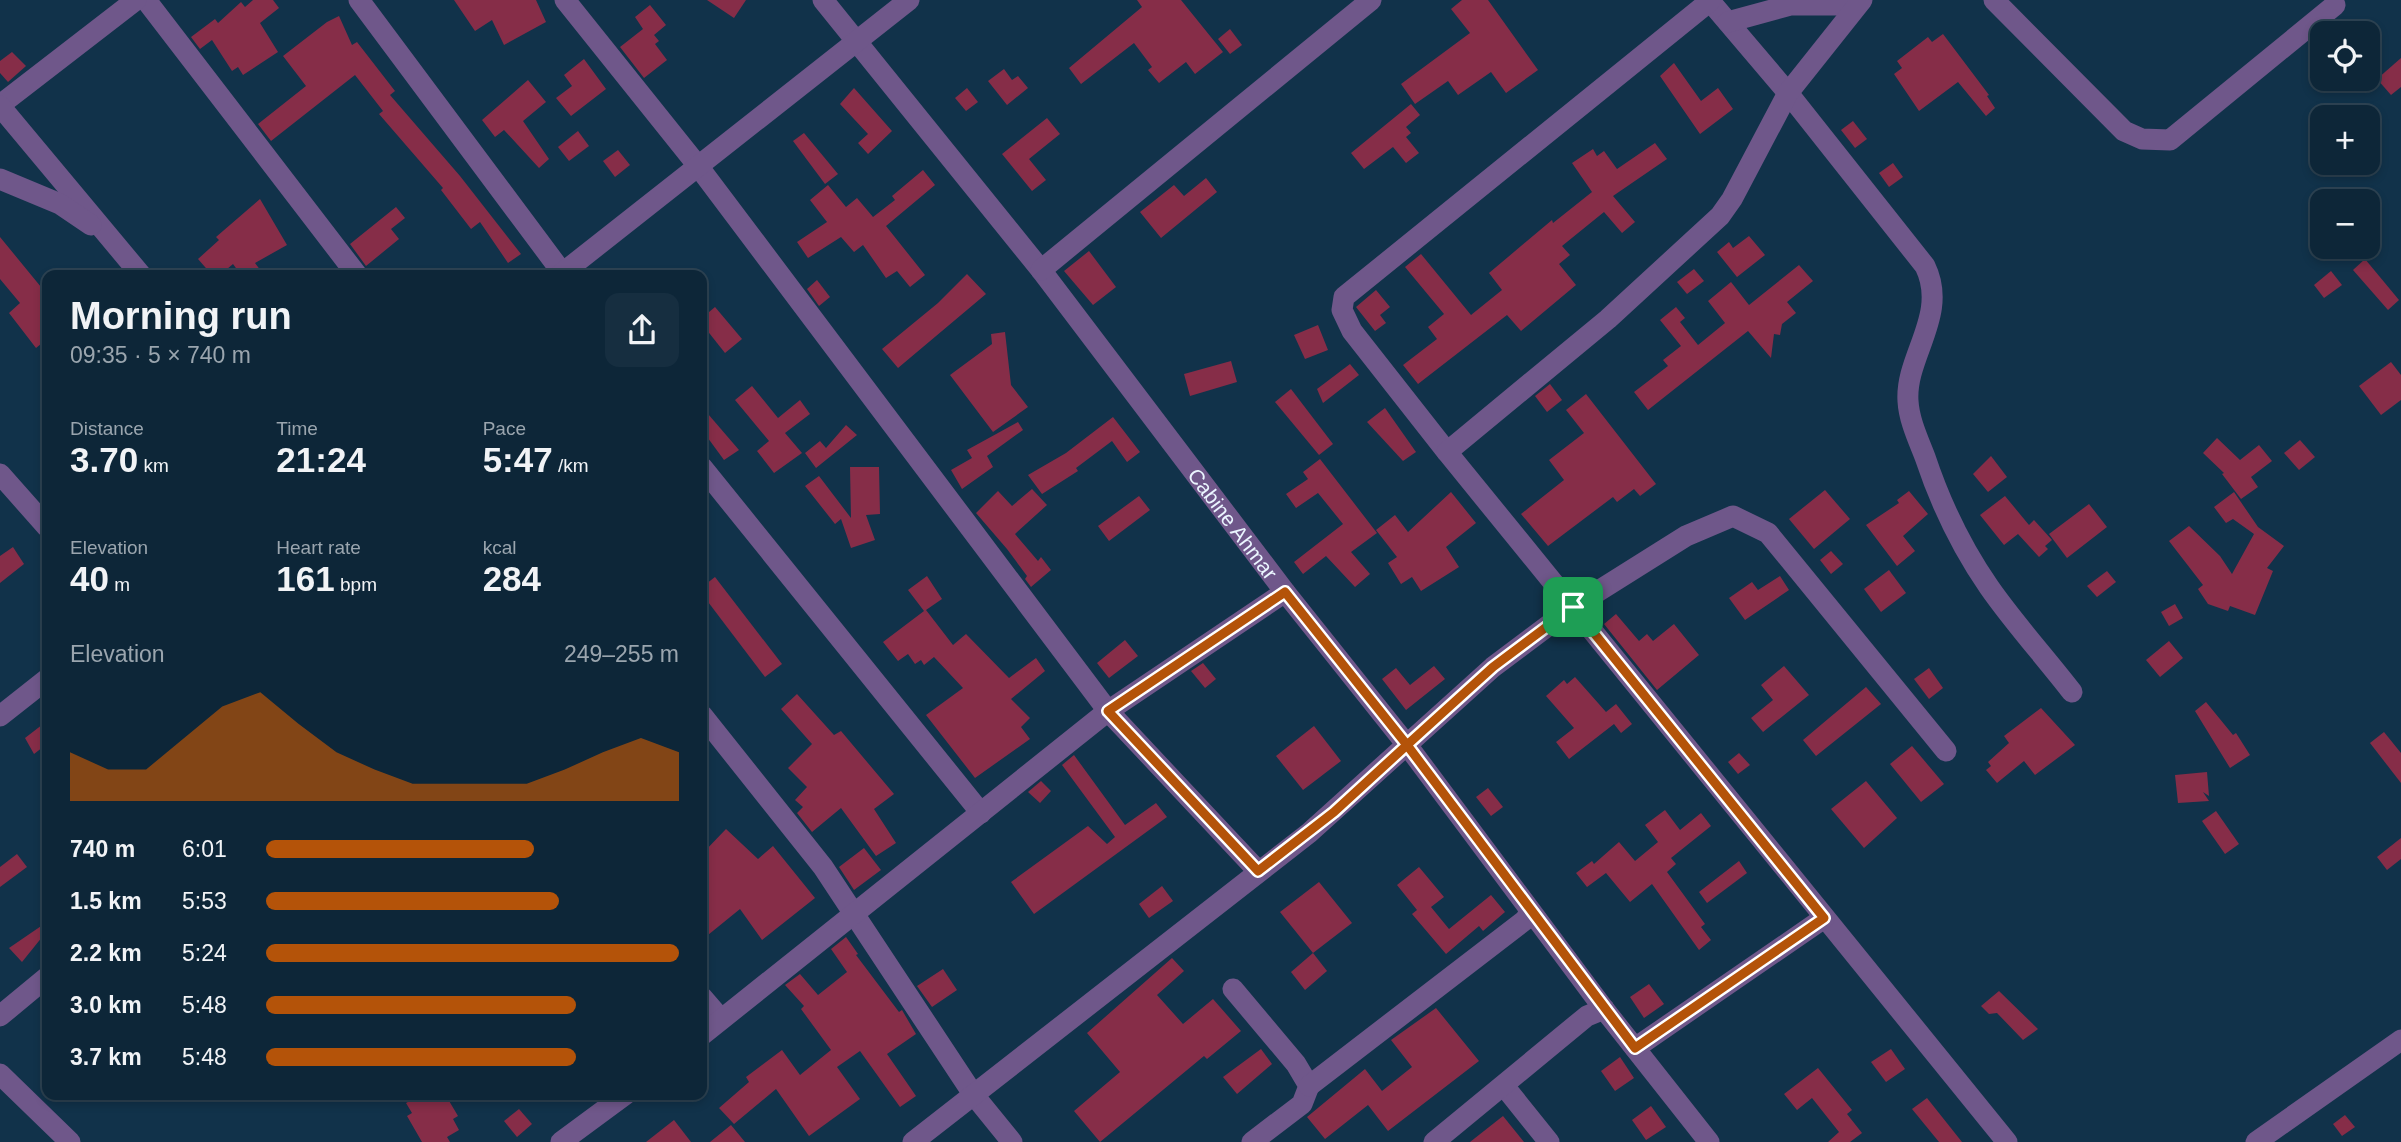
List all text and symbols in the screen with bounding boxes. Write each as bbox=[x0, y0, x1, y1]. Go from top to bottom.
map controls bbox=[2310, 21, 2380, 259]
button: locate bbox=[2310, 21, 2380, 91]
button: + bbox=[2310, 105, 2380, 175]
button: − bbox=[2310, 189, 2380, 259]
button: share bbox=[605, 293, 679, 367]
text: Morning run bbox=[70, 295, 292, 337]
text: 09:35 · 5 × 740 m bbox=[70, 342, 251, 368]
text: Distance bbox=[70, 418, 144, 439]
text: Time bbox=[276, 418, 318, 439]
text: Pace bbox=[483, 418, 526, 439]
text: 3.70 bbox=[70, 440, 138, 479]
text: 21:24 bbox=[276, 440, 366, 479]
text: 5:47 bbox=[483, 440, 553, 479]
text: km bbox=[138, 455, 169, 476]
text: /km bbox=[553, 455, 589, 476]
street label: Cabine Ahmar bbox=[1184, 463, 1282, 583]
text: Elevation bbox=[70, 537, 148, 558]
text: Heart rate bbox=[276, 537, 361, 558]
text: kcal bbox=[483, 537, 516, 558]
text: 40 bbox=[70, 559, 109, 598]
text: 161 bbox=[276, 559, 335, 598]
text: 284 bbox=[483, 559, 541, 598]
text: m bbox=[109, 574, 130, 595]
text: bpm bbox=[335, 574, 377, 595]
pin bbox=[1543, 577, 1603, 637]
icon: arrive bbox=[1554, 588, 1592, 626]
text: Elevation bbox=[70, 641, 165, 667]
text: 249–255 m bbox=[564, 641, 679, 667]
text: 740 m bbox=[70, 836, 135, 862]
text: 6:01 bbox=[182, 836, 227, 862]
text: 1.5 km bbox=[70, 888, 142, 914]
text: 5:53 bbox=[182, 888, 227, 914]
text: 2.2 km bbox=[70, 940, 142, 966]
text: 5:24 bbox=[182, 940, 227, 966]
text: 3.0 km bbox=[70, 992, 142, 1018]
text: 5:48 bbox=[182, 992, 227, 1018]
text: 3.7 km bbox=[70, 1044, 142, 1070]
text: 5:48 bbox=[182, 1044, 227, 1070]

